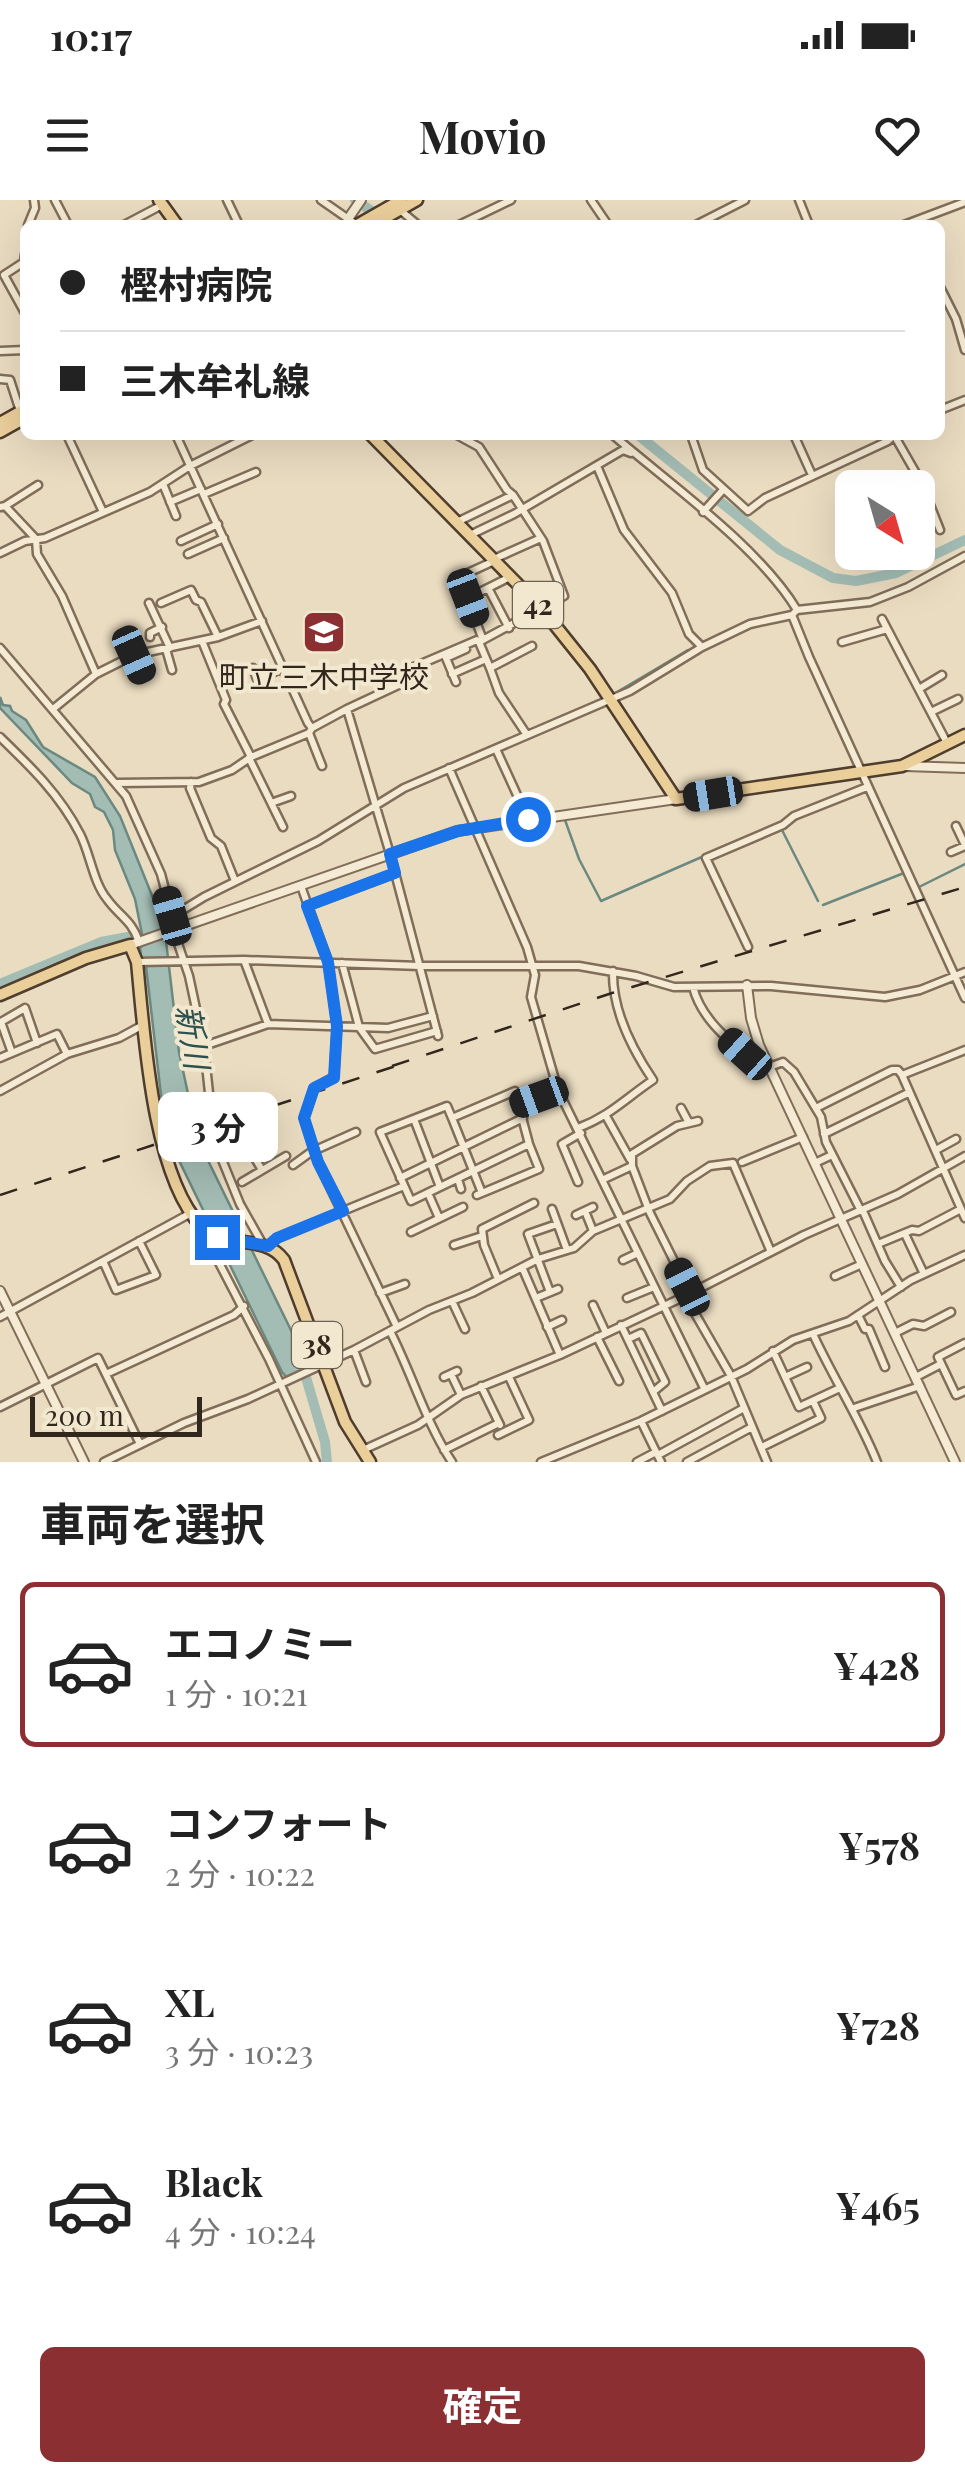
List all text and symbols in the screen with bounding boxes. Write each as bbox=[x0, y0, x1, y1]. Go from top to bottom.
text: 10:17 bbox=[50, 10, 132, 61]
text: Movio bbox=[418, 105, 547, 165]
icon: menu bbox=[40, 108, 95, 163]
icon: heart bbox=[870, 108, 925, 163]
text: 樫村病院 bbox=[120, 258, 272, 309]
text: 三木牟礼線 bbox=[120, 354, 310, 405]
north arrow bbox=[835, 470, 935, 570]
map controls bbox=[835, 470, 935, 570]
car bbox=[443, 565, 493, 631]
road number: 42 bbox=[513, 582, 563, 628]
school or university icon: 町立三木中学校 bbox=[301, 609, 347, 655]
car bbox=[108, 621, 160, 689]
place label: 町立三木中学校 bbox=[219, 656, 429, 696]
car bbox=[681, 774, 745, 814]
route start bbox=[506, 797, 551, 842]
car bbox=[149, 883, 195, 949]
water label: 新川 bbox=[168, 1002, 221, 1075]
car bbox=[713, 1023, 777, 1085]
car bbox=[506, 1073, 572, 1121]
callout: 3 分 bbox=[157, 1092, 277, 1162]
text: 3 分 bbox=[191, 1105, 245, 1148]
route end bbox=[195, 1215, 240, 1260]
car bbox=[660, 1253, 714, 1321]
road number: 38 bbox=[292, 1322, 342, 1368]
scale bar bbox=[30, 1392, 202, 1436]
text: 200 m bbox=[45, 1396, 124, 1433]
text: 車両を選択 bbox=[40, 1492, 265, 1552]
text: エコノミー bbox=[165, 1617, 355, 1668]
icon: car bbox=[45, 1620, 135, 1710]
text: ¥428 bbox=[833, 1639, 920, 1690]
text: 1 分 · 10:21 bbox=[165, 1671, 308, 1714]
text: コンフォート bbox=[165, 1797, 392, 1848]
icon: car bbox=[45, 1800, 135, 1890]
text: ¥578 bbox=[838, 1819, 920, 1870]
text: 2 分 · 10:22 bbox=[165, 1851, 315, 1894]
text: XL bbox=[165, 1976, 214, 2027]
icon: car bbox=[45, 1980, 135, 2070]
text: ¥728 bbox=[836, 1999, 920, 2050]
text: 3 分 · 10:23 bbox=[165, 2029, 313, 2072]
text: Black bbox=[165, 2156, 263, 2207]
icon: car bbox=[45, 2160, 135, 2250]
text: ¥465 bbox=[835, 2179, 920, 2230]
text: 4 分 · 10:24 bbox=[165, 2209, 316, 2252]
button: 確定 bbox=[40, 2347, 925, 2462]

